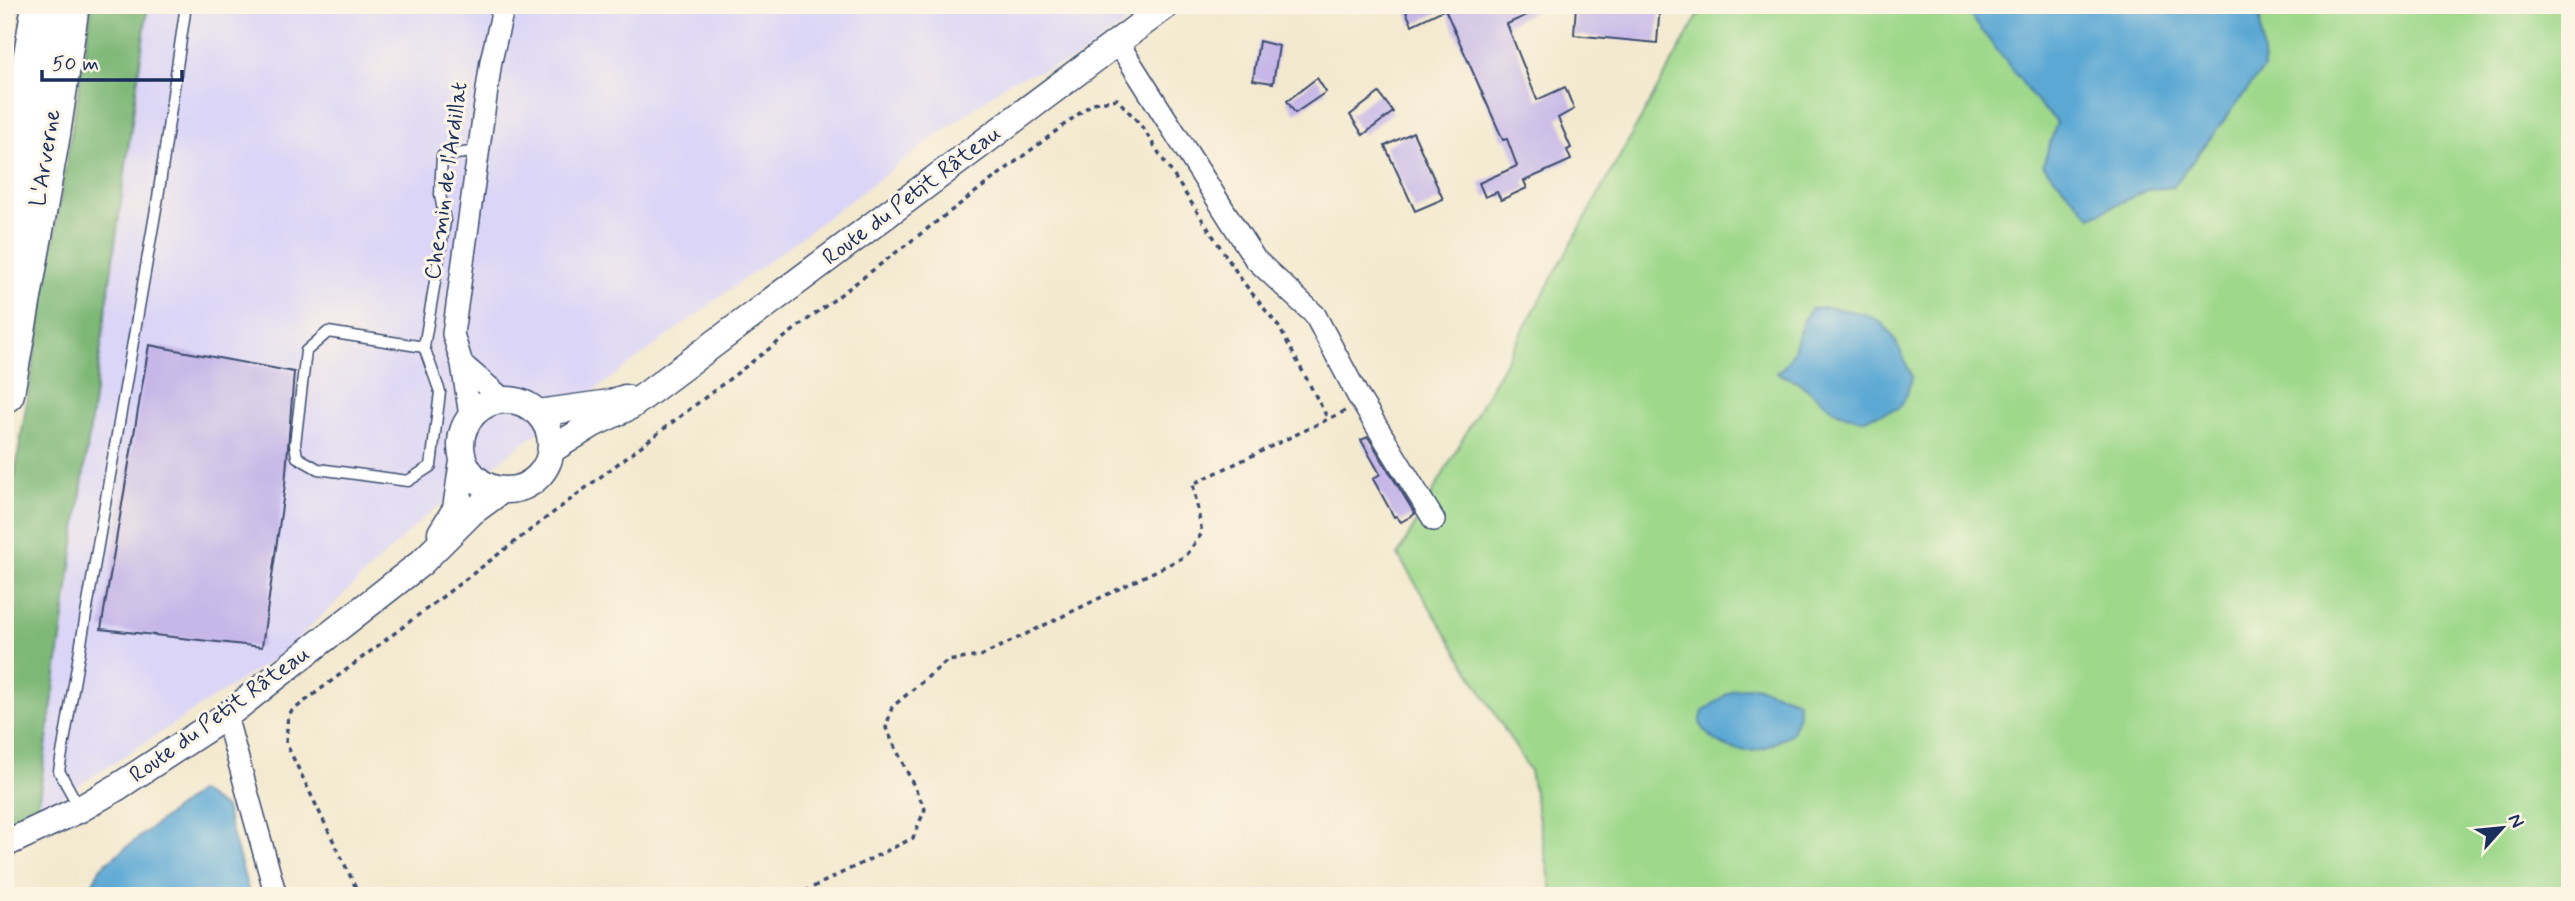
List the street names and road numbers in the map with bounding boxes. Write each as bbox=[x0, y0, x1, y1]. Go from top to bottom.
street label: Chemin de l'Ardillat bbox=[418, 80, 476, 282]
street label: L'Arverne bbox=[24, 107, 69, 209]
street label: Route du Petit Râteau bbox=[817, 119, 1007, 273]
street label: Route du Petit Râteau bbox=[124, 639, 316, 791]

